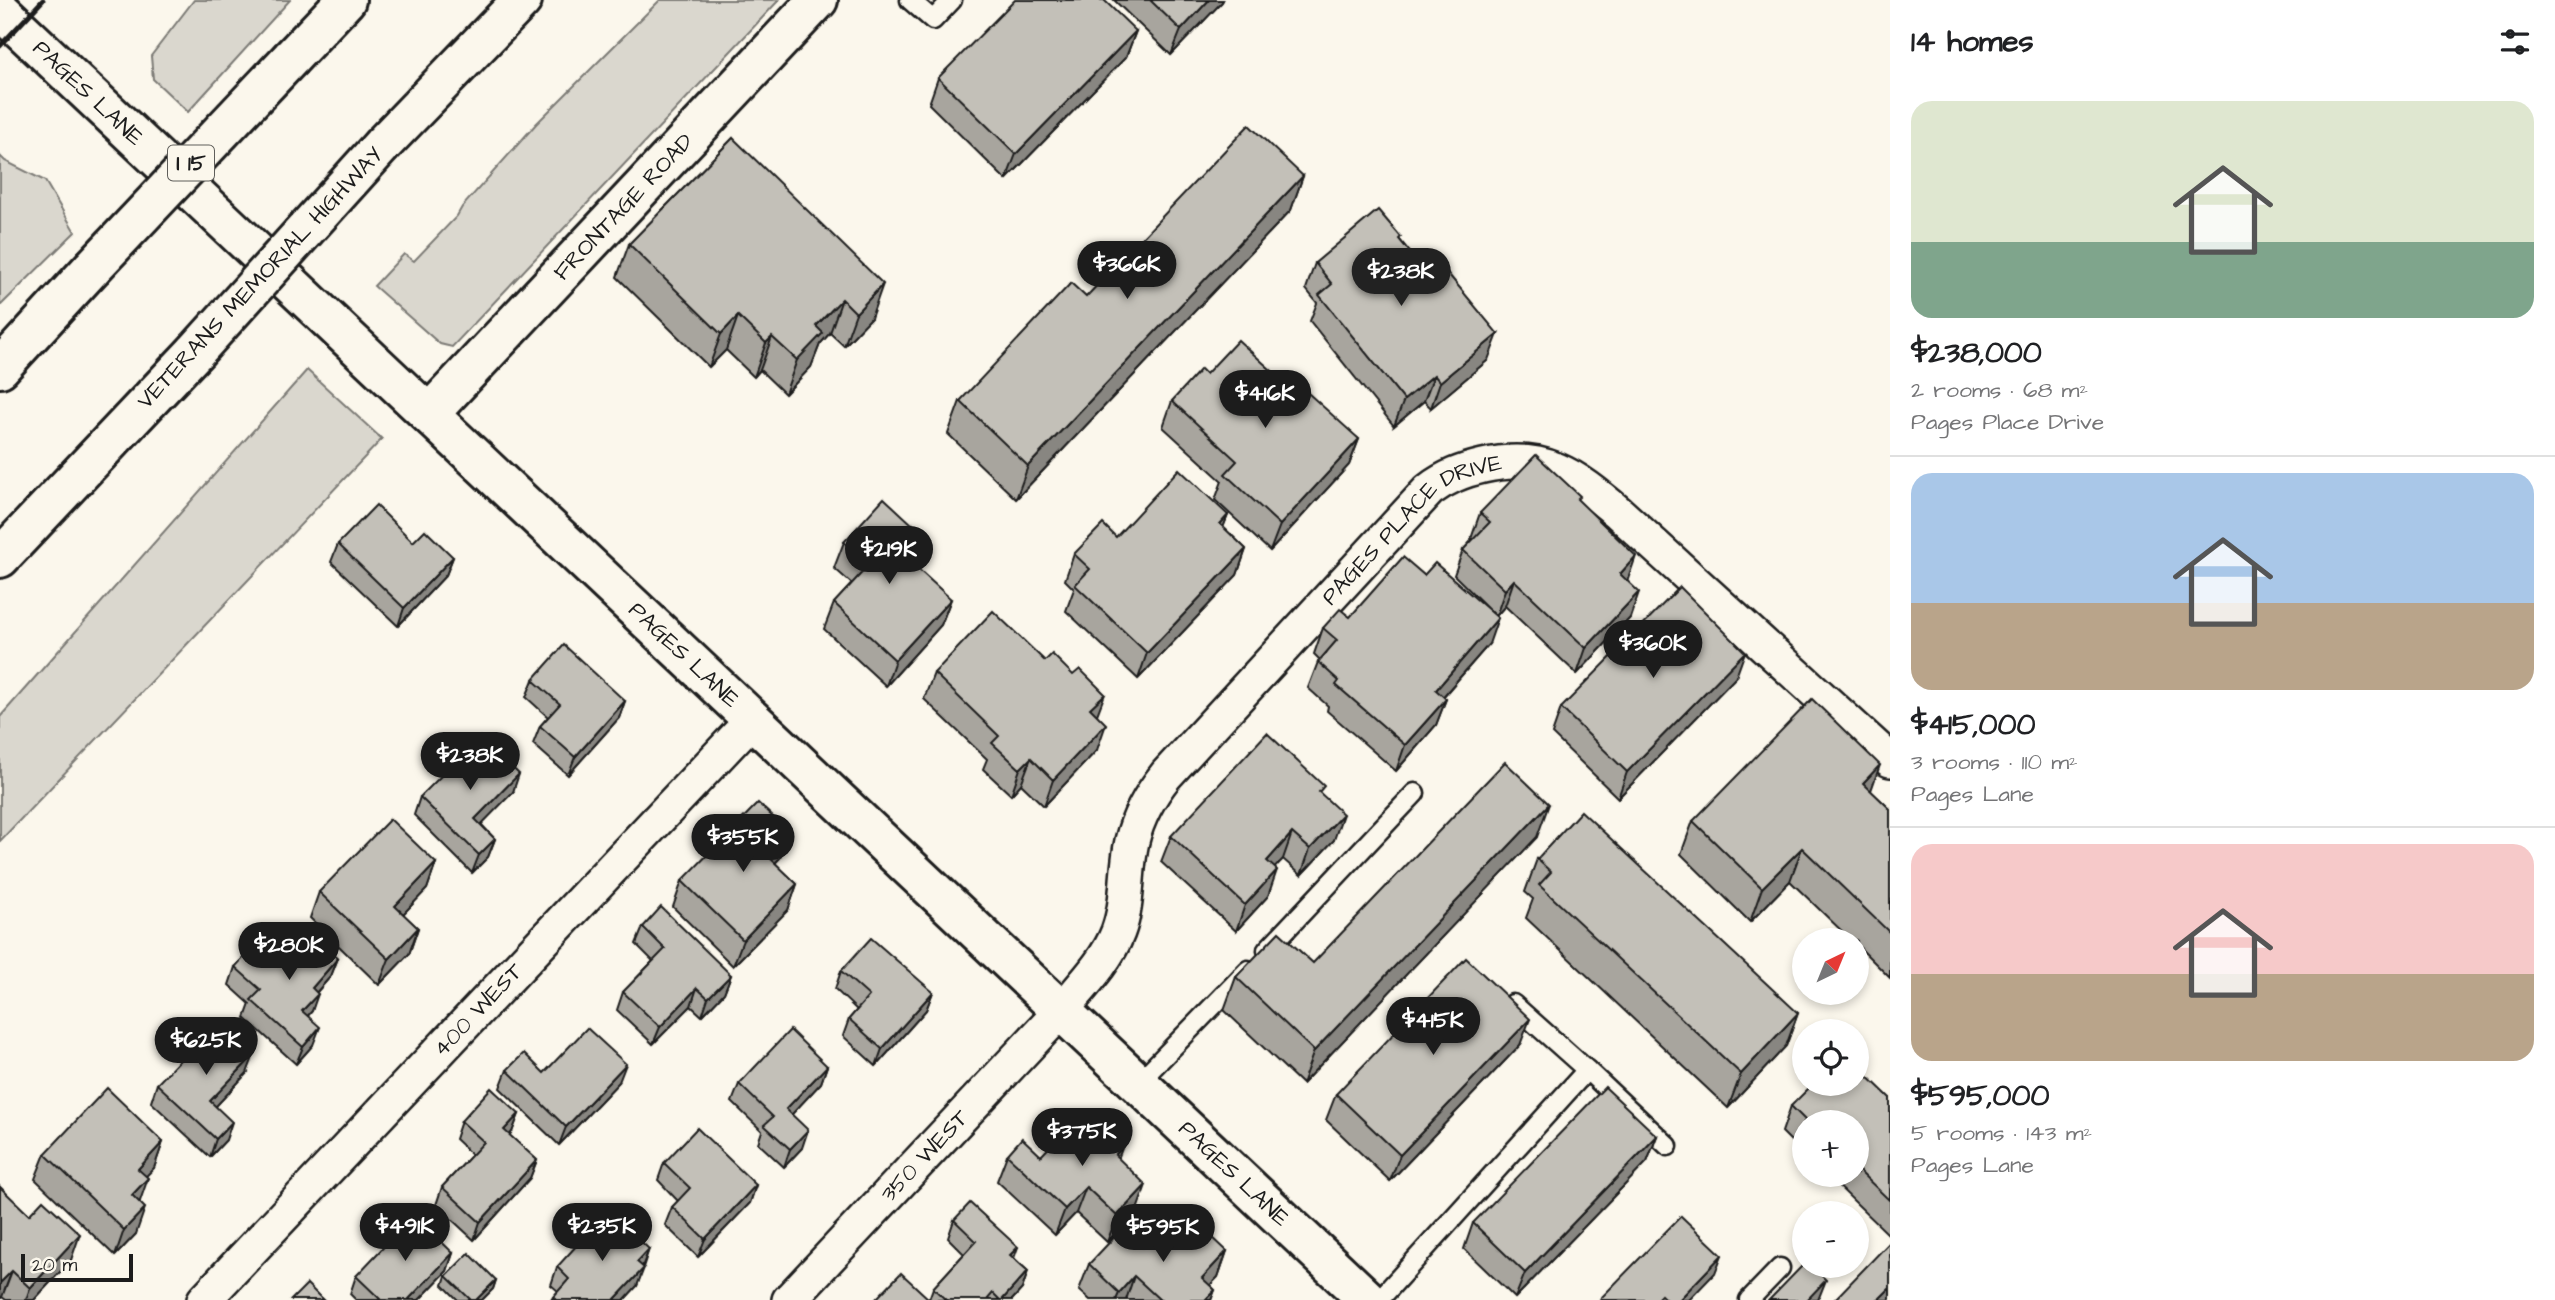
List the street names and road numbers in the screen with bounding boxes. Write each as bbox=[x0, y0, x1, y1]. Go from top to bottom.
street label: PAGES LANE bbox=[26, 33, 151, 154]
street label: FRONTAGE ROAD bbox=[546, 126, 701, 288]
street label: VETERANS MEMORIAL HIGHWAY bbox=[130, 140, 390, 416]
road number: I 15 bbox=[168, 146, 214, 180]
street label: PAGES PLACE DRIVE bbox=[1314, 447, 1505, 612]
street label: PAGES LANE bbox=[621, 595, 747, 715]
street label: 400 WEST bbox=[426, 956, 531, 1064]
street label: 350 WEST bbox=[873, 1102, 977, 1209]
street label: PAGES LANE bbox=[1171, 1113, 1297, 1234]

